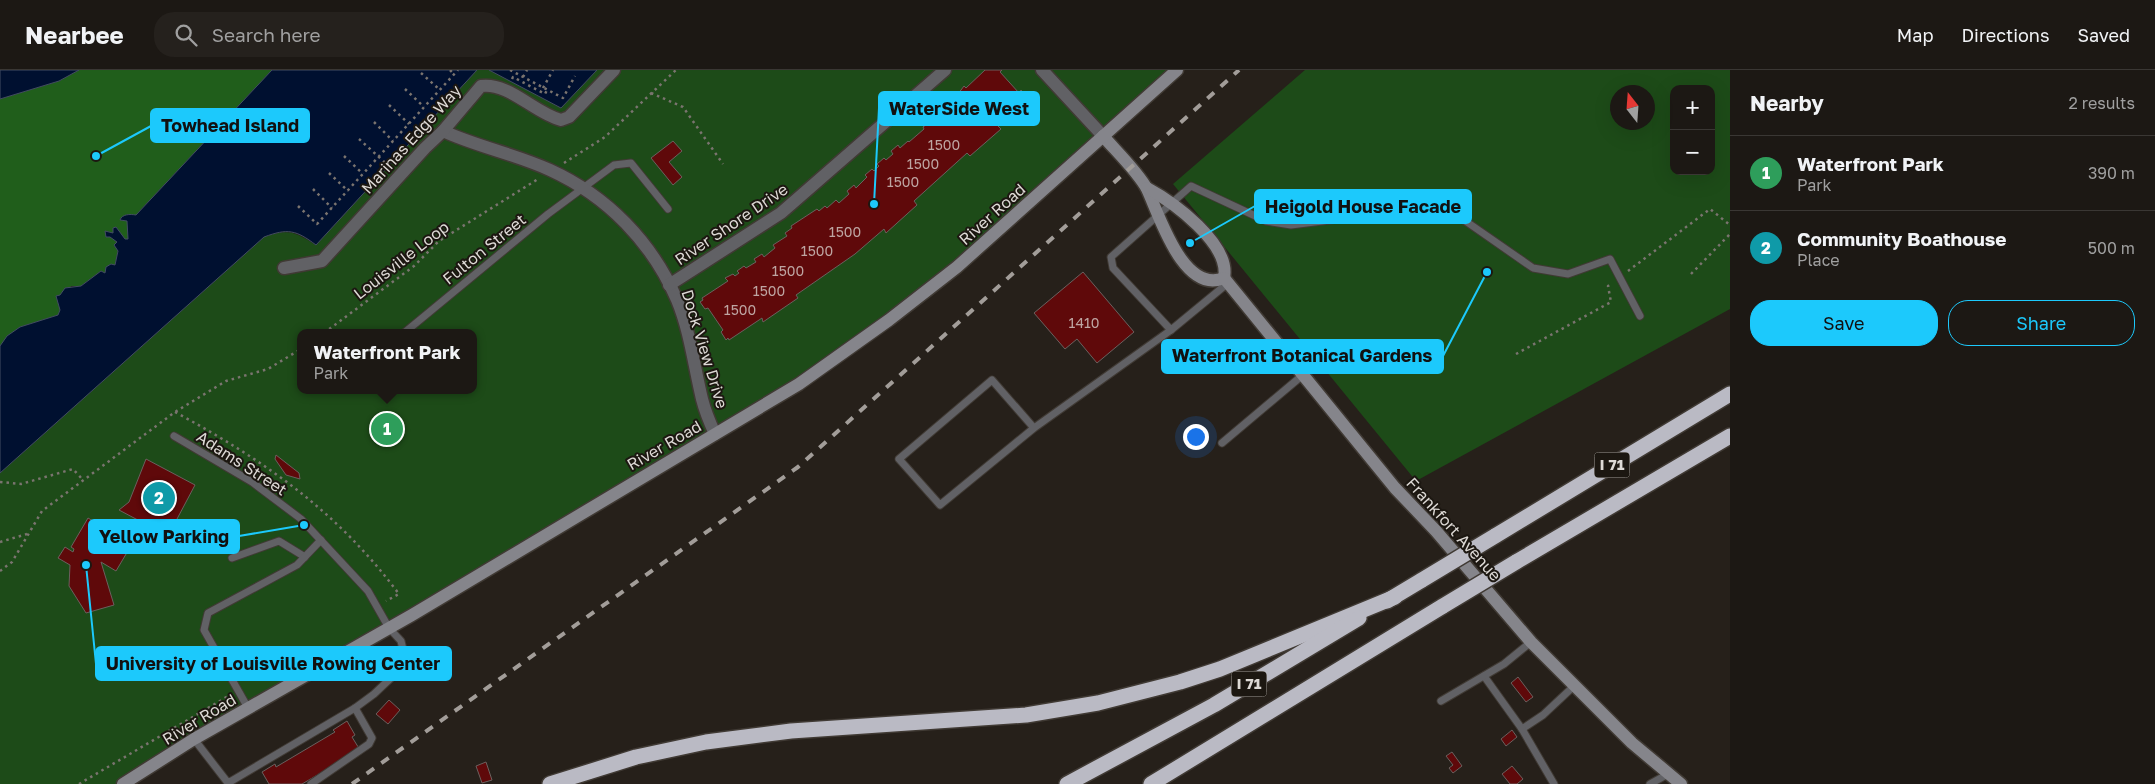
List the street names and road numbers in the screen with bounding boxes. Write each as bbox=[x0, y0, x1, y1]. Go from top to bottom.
street label: Marinas Edge Way bbox=[357, 80, 465, 198]
street label: River Shore Drive bbox=[671, 179, 791, 269]
street label: River Road bbox=[955, 179, 1029, 249]
street label: Fulton Street bbox=[438, 209, 530, 289]
street label: Louisville Loop bbox=[349, 216, 453, 303]
street label: Dock View Drive bbox=[677, 287, 733, 411]
street label: River Road bbox=[623, 416, 705, 474]
street label: Adams Street bbox=[193, 426, 291, 500]
road number: I 71 bbox=[1594, 452, 1630, 478]
street label: Frankfort Avenue bbox=[1402, 473, 1506, 585]
road number: I 71 bbox=[1232, 672, 1266, 696]
street label: River Road bbox=[158, 689, 240, 749]

